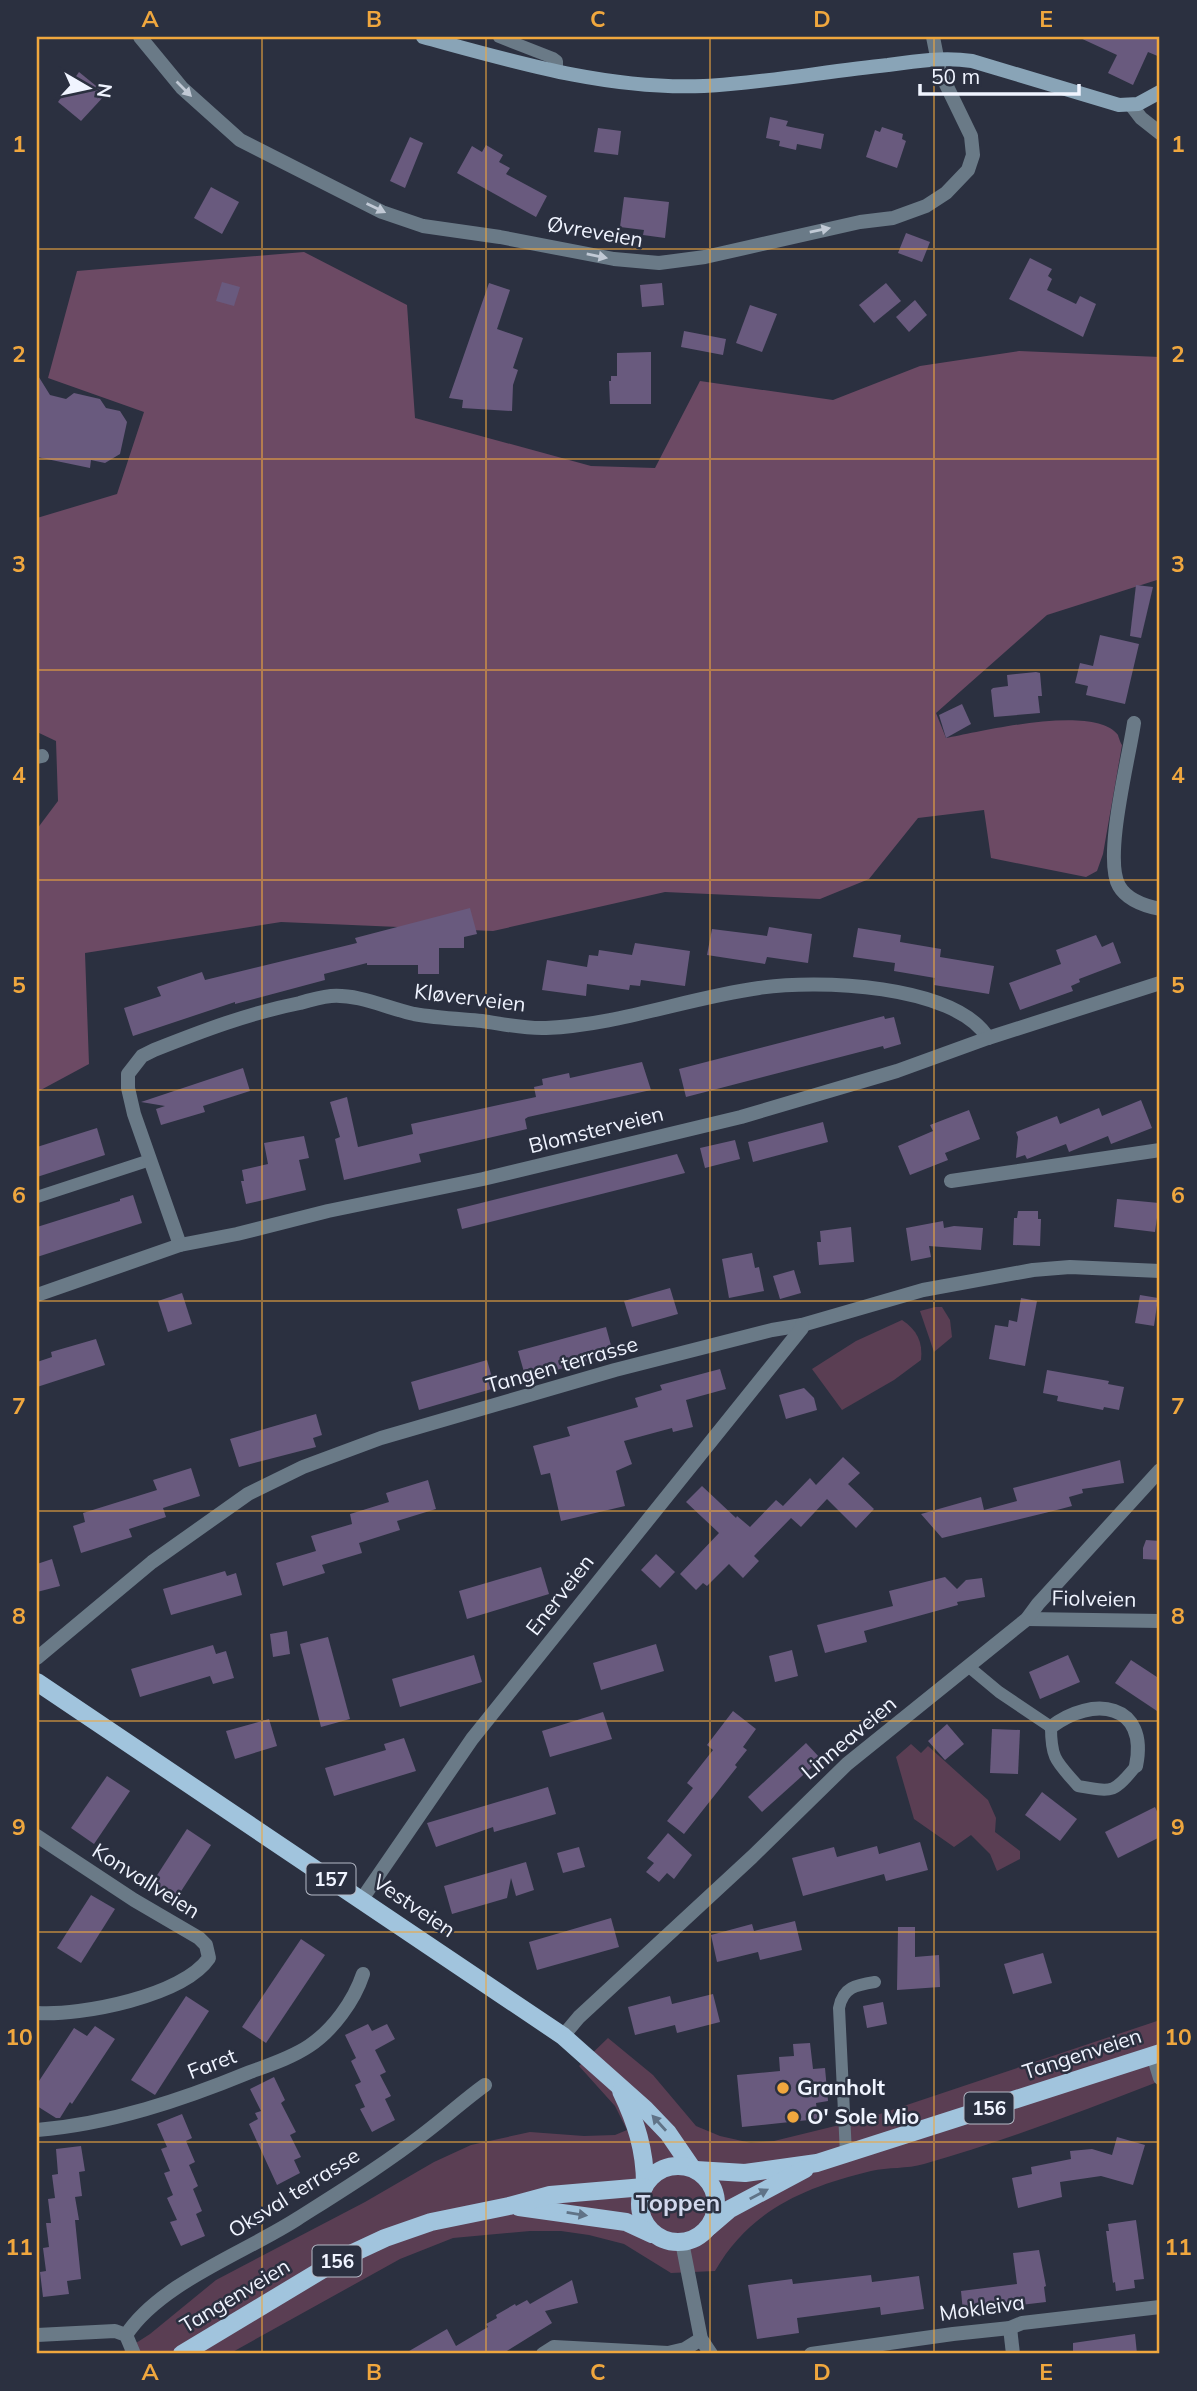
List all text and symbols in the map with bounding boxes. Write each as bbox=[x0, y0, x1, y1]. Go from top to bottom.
text: A bbox=[141, 4, 159, 33]
text: B bbox=[366, 4, 382, 33]
text: C bbox=[590, 4, 606, 33]
text: D bbox=[813, 4, 831, 33]
text: E bbox=[1039, 4, 1053, 33]
north arrow bbox=[52, 52, 122, 122]
scale bar bbox=[920, 52, 1080, 96]
text: 50 m bbox=[931, 63, 980, 89]
one-way arrow bbox=[175, 81, 192, 98]
text: N bbox=[92, 82, 118, 100]
text: 1 bbox=[12, 129, 26, 158]
text: 1 bbox=[1171, 129, 1185, 158]
one-way arrow bbox=[366, 202, 386, 213]
street label: Øvreveien bbox=[545, 210, 645, 252]
one-way arrow bbox=[810, 225, 832, 236]
one-way arrow bbox=[586, 250, 608, 261]
text: 2 bbox=[12, 339, 26, 368]
text: 2 bbox=[1171, 339, 1185, 368]
text: 3 bbox=[12, 549, 26, 578]
text: 3 bbox=[1171, 549, 1185, 578]
text: 4 bbox=[12, 760, 26, 789]
text: 4 bbox=[1171, 760, 1185, 789]
text: 5 bbox=[12, 970, 26, 999]
text: 5 bbox=[1171, 970, 1185, 999]
street label: Kløverveien bbox=[413, 977, 527, 1017]
street label: Blomsterveien bbox=[526, 1100, 666, 1158]
text: 6 bbox=[12, 1180, 26, 1209]
text: 6 bbox=[1171, 1180, 1185, 1209]
street label: Tangen terrasse bbox=[483, 1330, 641, 1398]
text: 7 bbox=[12, 1391, 26, 1420]
text: 7 bbox=[1171, 1391, 1185, 1420]
street label: Enerveien bbox=[520, 1549, 599, 1640]
street label: Fiolveien bbox=[1051, 1584, 1137, 1612]
text: 8 bbox=[12, 1601, 26, 1630]
text: 8 bbox=[1171, 1601, 1185, 1630]
street label: Linneaveien bbox=[796, 1690, 901, 1785]
text: 9 bbox=[12, 1812, 26, 1841]
text: 9 bbox=[1171, 1812, 1185, 1841]
street label: Konvallveien bbox=[88, 1837, 205, 1923]
road number: 157 bbox=[306, 1864, 356, 1895]
street label: Vestveien bbox=[368, 1868, 461, 1942]
text: 10 bbox=[5, 2022, 33, 2051]
street label: Tangenveien bbox=[1019, 2022, 1144, 2084]
text: 10 bbox=[1164, 2022, 1192, 2051]
street label: Faret bbox=[184, 2042, 240, 2084]
place label: Granholt bbox=[797, 2074, 885, 2100]
marker: Granholt bbox=[775, 2080, 791, 2096]
road number: 156 bbox=[964, 2092, 1014, 2124]
place label: O' Sole Mio bbox=[807, 2103, 919, 2129]
marker: O' Sole Mio bbox=[785, 2109, 801, 2125]
one-way arrow bbox=[651, 2115, 667, 2132]
street label: Oksval terrasse bbox=[223, 2141, 364, 2243]
district label: Toppen bbox=[636, 2187, 720, 2217]
one-way arrow bbox=[749, 2188, 769, 2200]
one-way arrow bbox=[566, 2209, 588, 2220]
text: 11 bbox=[5, 2232, 33, 2261]
text: 11 bbox=[1164, 2232, 1192, 2261]
road number: 156 bbox=[312, 2246, 362, 2276]
street label: Tangenveien bbox=[175, 2252, 294, 2338]
street label: Mokleiva bbox=[938, 2288, 1026, 2326]
text: A bbox=[141, 2357, 159, 2386]
text: B bbox=[366, 2357, 382, 2386]
text: C bbox=[590, 2357, 606, 2386]
text: D bbox=[813, 2357, 831, 2386]
text: E bbox=[1039, 2357, 1053, 2386]

